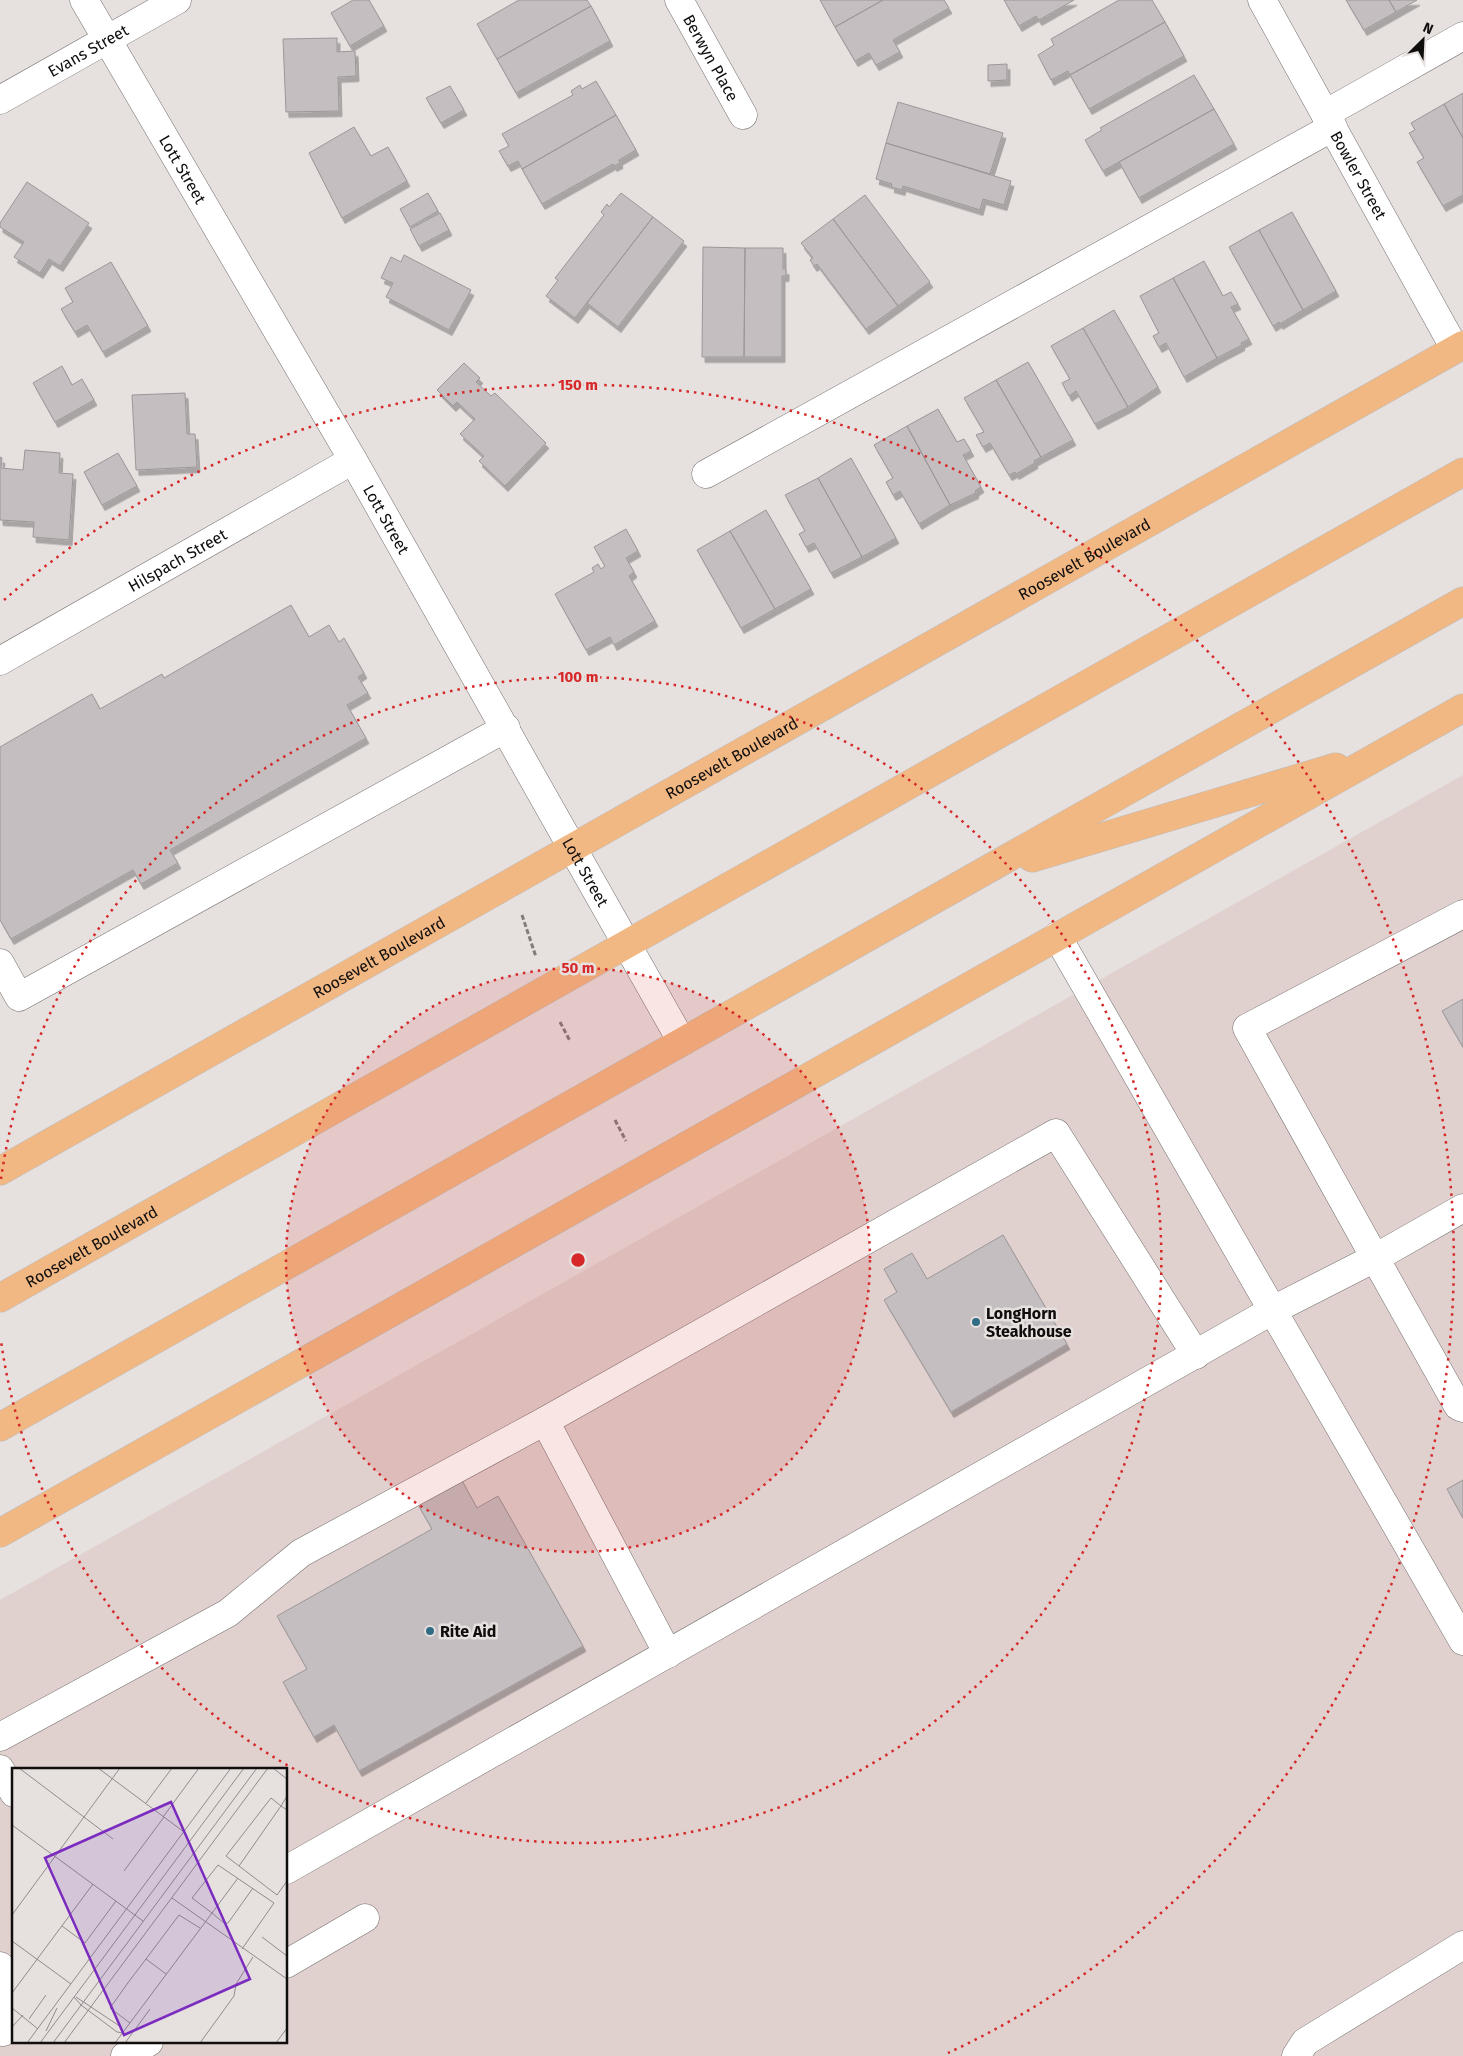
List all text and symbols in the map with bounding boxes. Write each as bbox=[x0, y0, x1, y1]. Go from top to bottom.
street label: Berwyn Place bbox=[679, 11, 742, 105]
north arrow bbox=[1398, 15, 1448, 65]
text: N bbox=[1420, 19, 1436, 38]
street label: Evans Street bbox=[45, 20, 132, 81]
street label: Bowler Street bbox=[1326, 128, 1390, 223]
street label: Lott Street bbox=[155, 132, 210, 207]
text: 150 m bbox=[558, 376, 598, 394]
street label: Lott Street bbox=[359, 482, 413, 558]
street label: Roosevelt Boulevard bbox=[1015, 514, 1154, 604]
street label: Hilspach Street bbox=[125, 525, 230, 596]
text: 100 m bbox=[558, 668, 598, 686]
street label: Roosevelt Boulevard bbox=[662, 714, 801, 803]
street label: Lott Street bbox=[558, 834, 613, 910]
street label: Roosevelt Boulevard bbox=[310, 913, 449, 1002]
text: 50 m bbox=[561, 959, 595, 977]
street label: Roosevelt Boulevard bbox=[22, 1202, 161, 1292]
centre of rings bbox=[569, 1251, 587, 1269]
place label: LongHorn Steakhouse bbox=[986, 1304, 1072, 1341]
marker: LongHorn Steakhouse bbox=[970, 1316, 982, 1328]
place label: Rite Aid bbox=[440, 1622, 496, 1641]
marker: Rite Aid bbox=[424, 1625, 436, 1637]
inset map bbox=[12, 1768, 288, 2044]

